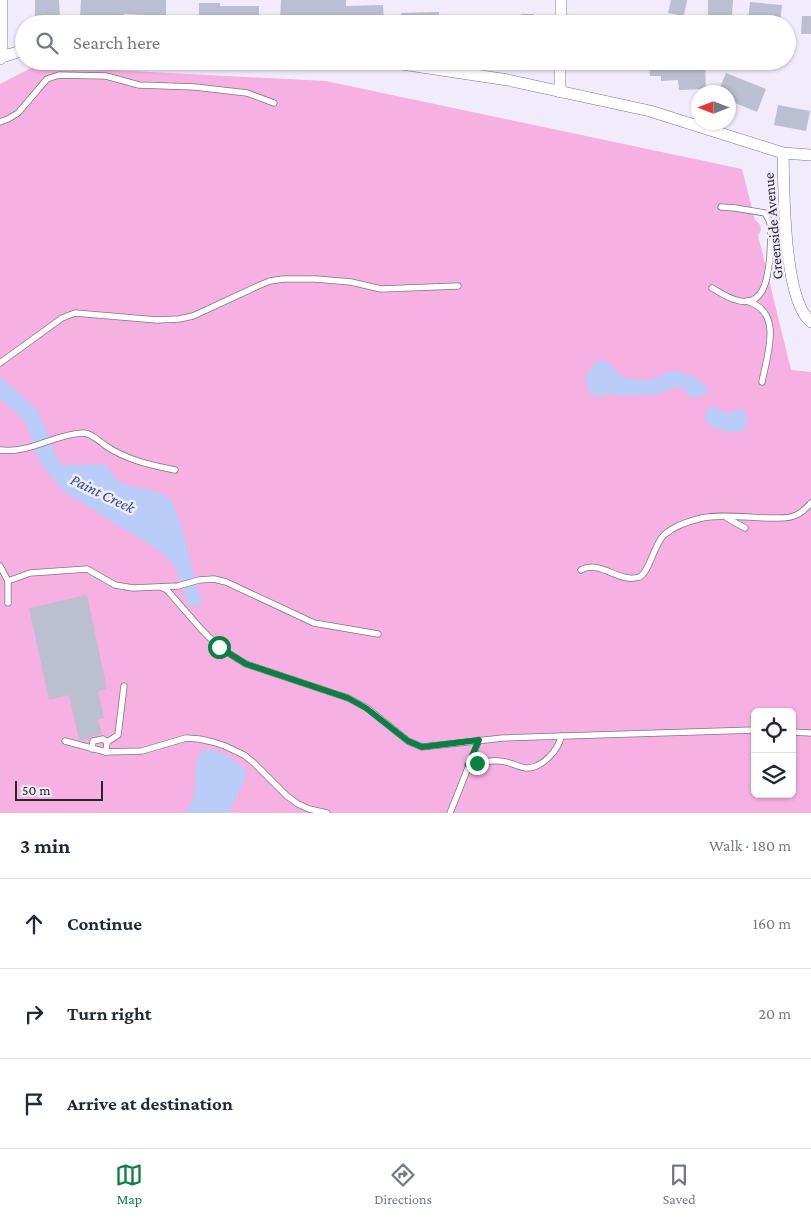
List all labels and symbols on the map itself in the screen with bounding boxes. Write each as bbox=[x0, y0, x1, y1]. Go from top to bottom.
north arrow bbox=[691, 85, 736, 130]
street label: Greenside Avenue bbox=[760, 172, 786, 280]
water label: Paint Creek bbox=[68, 471, 139, 517]
route start bbox=[208, 636, 231, 659]
route end bbox=[466, 752, 489, 775]
scale bar bbox=[15, 778, 102, 801]

